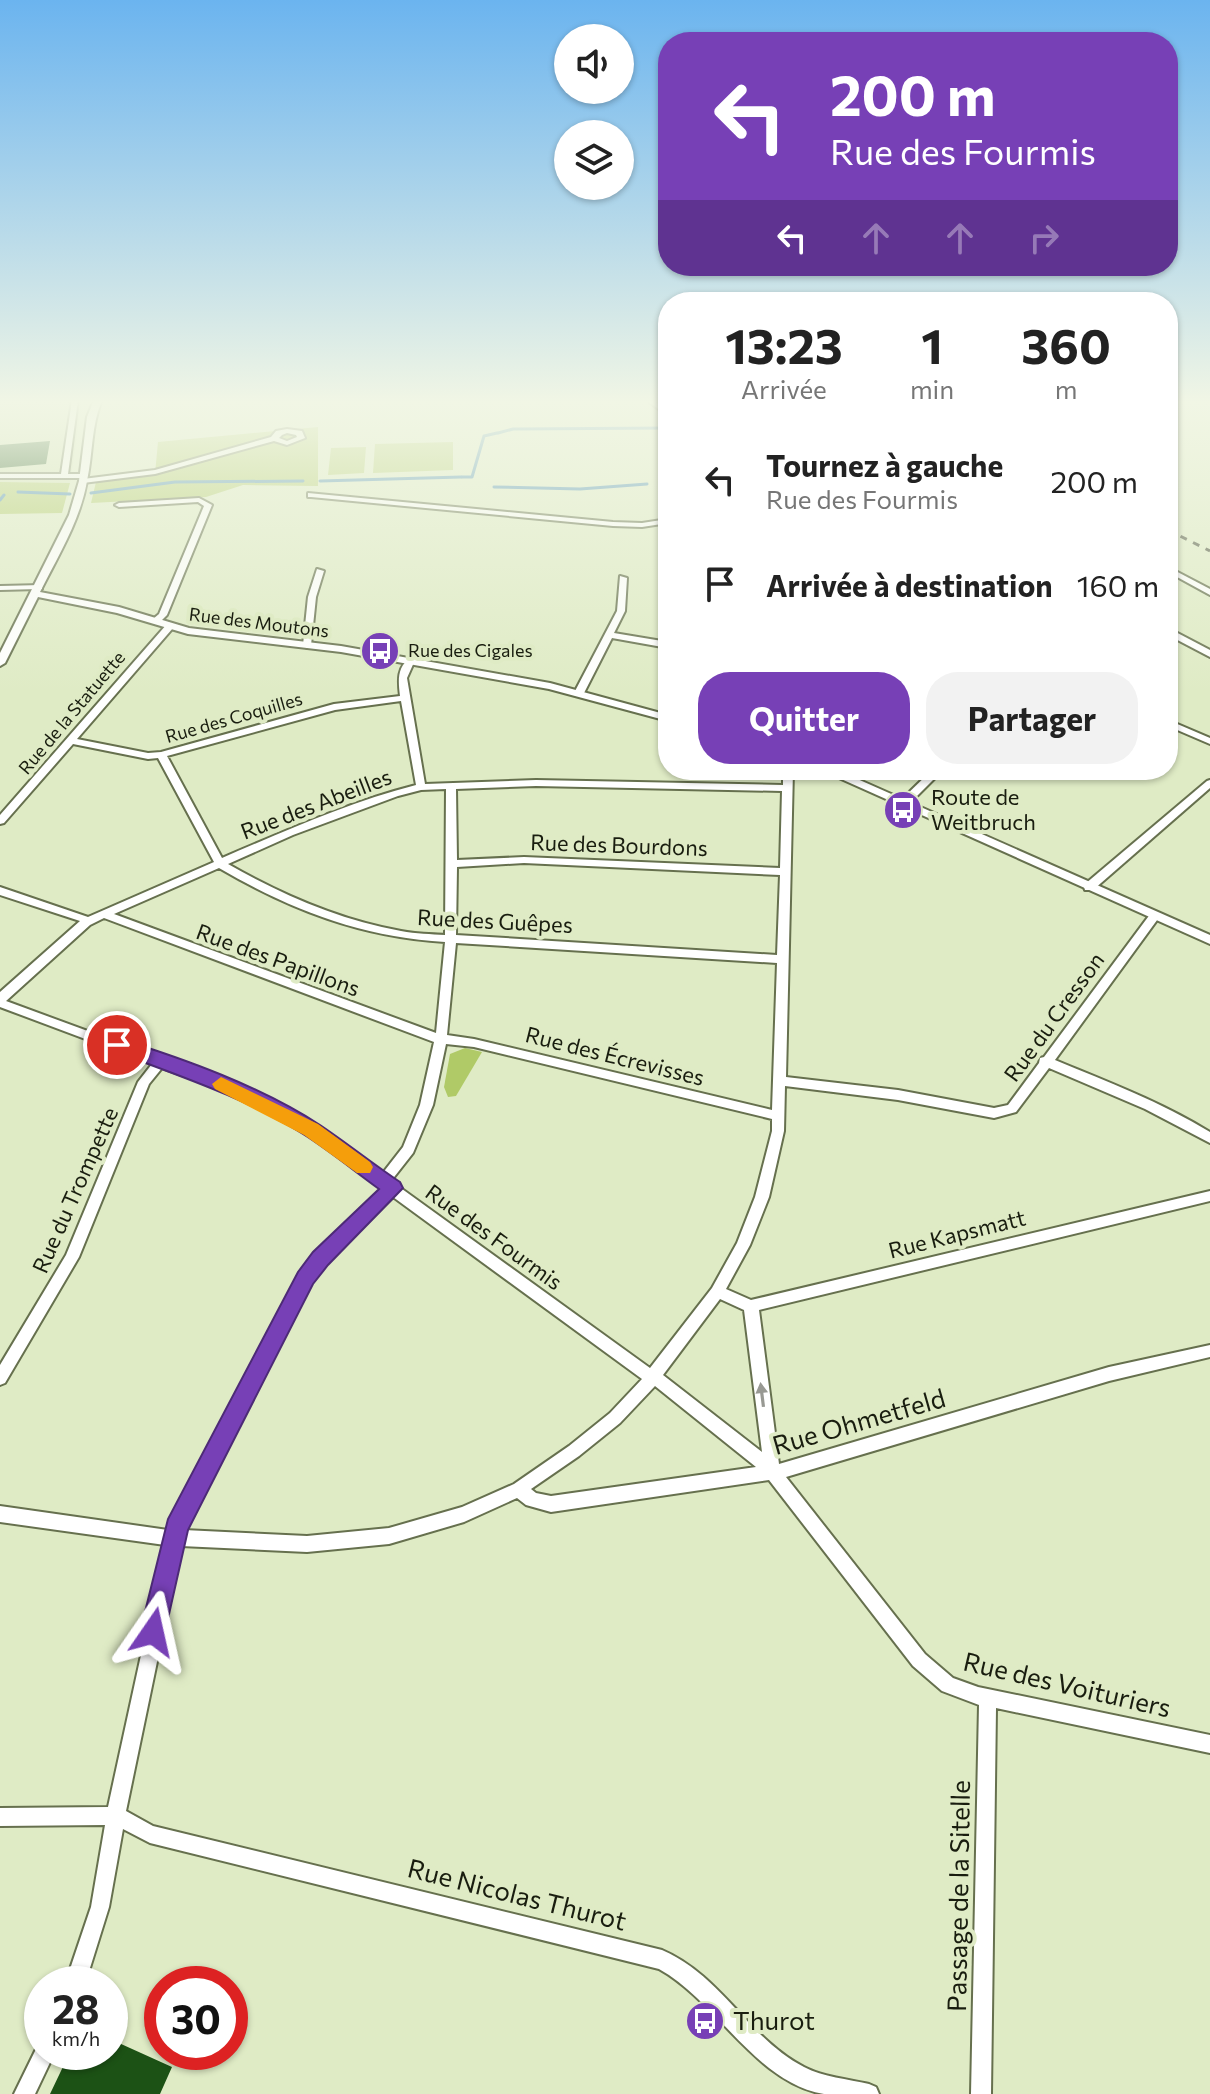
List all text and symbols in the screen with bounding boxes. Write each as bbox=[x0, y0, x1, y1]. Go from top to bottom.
map controls bbox=[554, 24, 634, 200]
button: sound bbox=[554, 24, 634, 104]
text: 200 m bbox=[830, 59, 996, 128]
icon: left bbox=[698, 64, 802, 168]
button: layers bbox=[554, 120, 634, 200]
text: Rue des Fourmis bbox=[830, 128, 1096, 172]
icon: left bbox=[770, 216, 814, 260]
icon: ahead bbox=[854, 216, 898, 260]
icon: ahead bbox=[938, 216, 982, 260]
icon: right bbox=[1022, 216, 1066, 260]
text: 13:23 bbox=[725, 315, 843, 374]
text: 1 bbox=[921, 315, 943, 374]
text: 360 bbox=[1021, 315, 1111, 374]
text: Arrivée bbox=[741, 373, 827, 404]
text: min bbox=[910, 373, 954, 404]
text: m bbox=[1055, 373, 1077, 404]
text: Tournez à gauche bbox=[766, 446, 1003, 483]
icon: left bbox=[698, 458, 742, 502]
text: 200 m bbox=[1050, 462, 1138, 499]
text: Rue des Fourmis bbox=[766, 483, 958, 514]
icon: arrive bbox=[698, 562, 742, 606]
text: Arrivée à destination bbox=[766, 566, 1053, 603]
text: 160 m bbox=[1077, 566, 1159, 603]
street label: Rue des Moutons bbox=[188, 602, 330, 642]
bus stop icon: Rue des Cigales bbox=[359, 630, 401, 672]
place label: Rue des Cigales bbox=[408, 639, 533, 661]
street label: Rue de la Statuette bbox=[13, 646, 129, 778]
button: Quitter bbox=[698, 672, 910, 764]
button: Partager bbox=[926, 672, 1138, 764]
street label: Rue des Coquilles bbox=[163, 687, 305, 747]
street label: Rue des Abeilles bbox=[237, 762, 395, 845]
place label: Route de Weitbruch bbox=[931, 783, 1036, 835]
bus stop icon: Route de Weitbruch bbox=[882, 789, 924, 831]
street label: Rue des Bourdons bbox=[530, 828, 708, 861]
street label: Rue des Guêpes bbox=[416, 903, 574, 938]
street label: Rue des Papillons bbox=[193, 917, 364, 1002]
street label: Rue du Cresson bbox=[998, 947, 1109, 1086]
pin bbox=[83, 1011, 151, 1079]
street label: Rue des Écrevisses bbox=[523, 1020, 707, 1091]
icon: arrive bbox=[95, 1023, 139, 1067]
street label: Rue du Trompette bbox=[26, 1103, 123, 1277]
street label: Rue des Fourmis bbox=[421, 1178, 568, 1295]
street label: Rue Kapsmatt bbox=[885, 1203, 1028, 1264]
street label: Rue Ohmetfeld bbox=[769, 1381, 949, 1460]
one-way arrow bbox=[755, 1382, 768, 1407]
position arrow bbox=[111, 1590, 195, 1674]
street label: Rue des Voituriers bbox=[961, 1645, 1174, 1722]
street label: Passage de la Sitelle bbox=[940, 1780, 975, 2012]
street label: Rue Nicolas Thurot bbox=[405, 1851, 630, 1936]
speed limit sign: 30 bbox=[144, 1966, 248, 2070]
text: 28 bbox=[52, 1983, 100, 2032]
bus stop icon: Thurot bbox=[684, 2000, 726, 2042]
place label: Thurot bbox=[733, 2004, 815, 2035]
text: km/h bbox=[52, 2026, 100, 2050]

